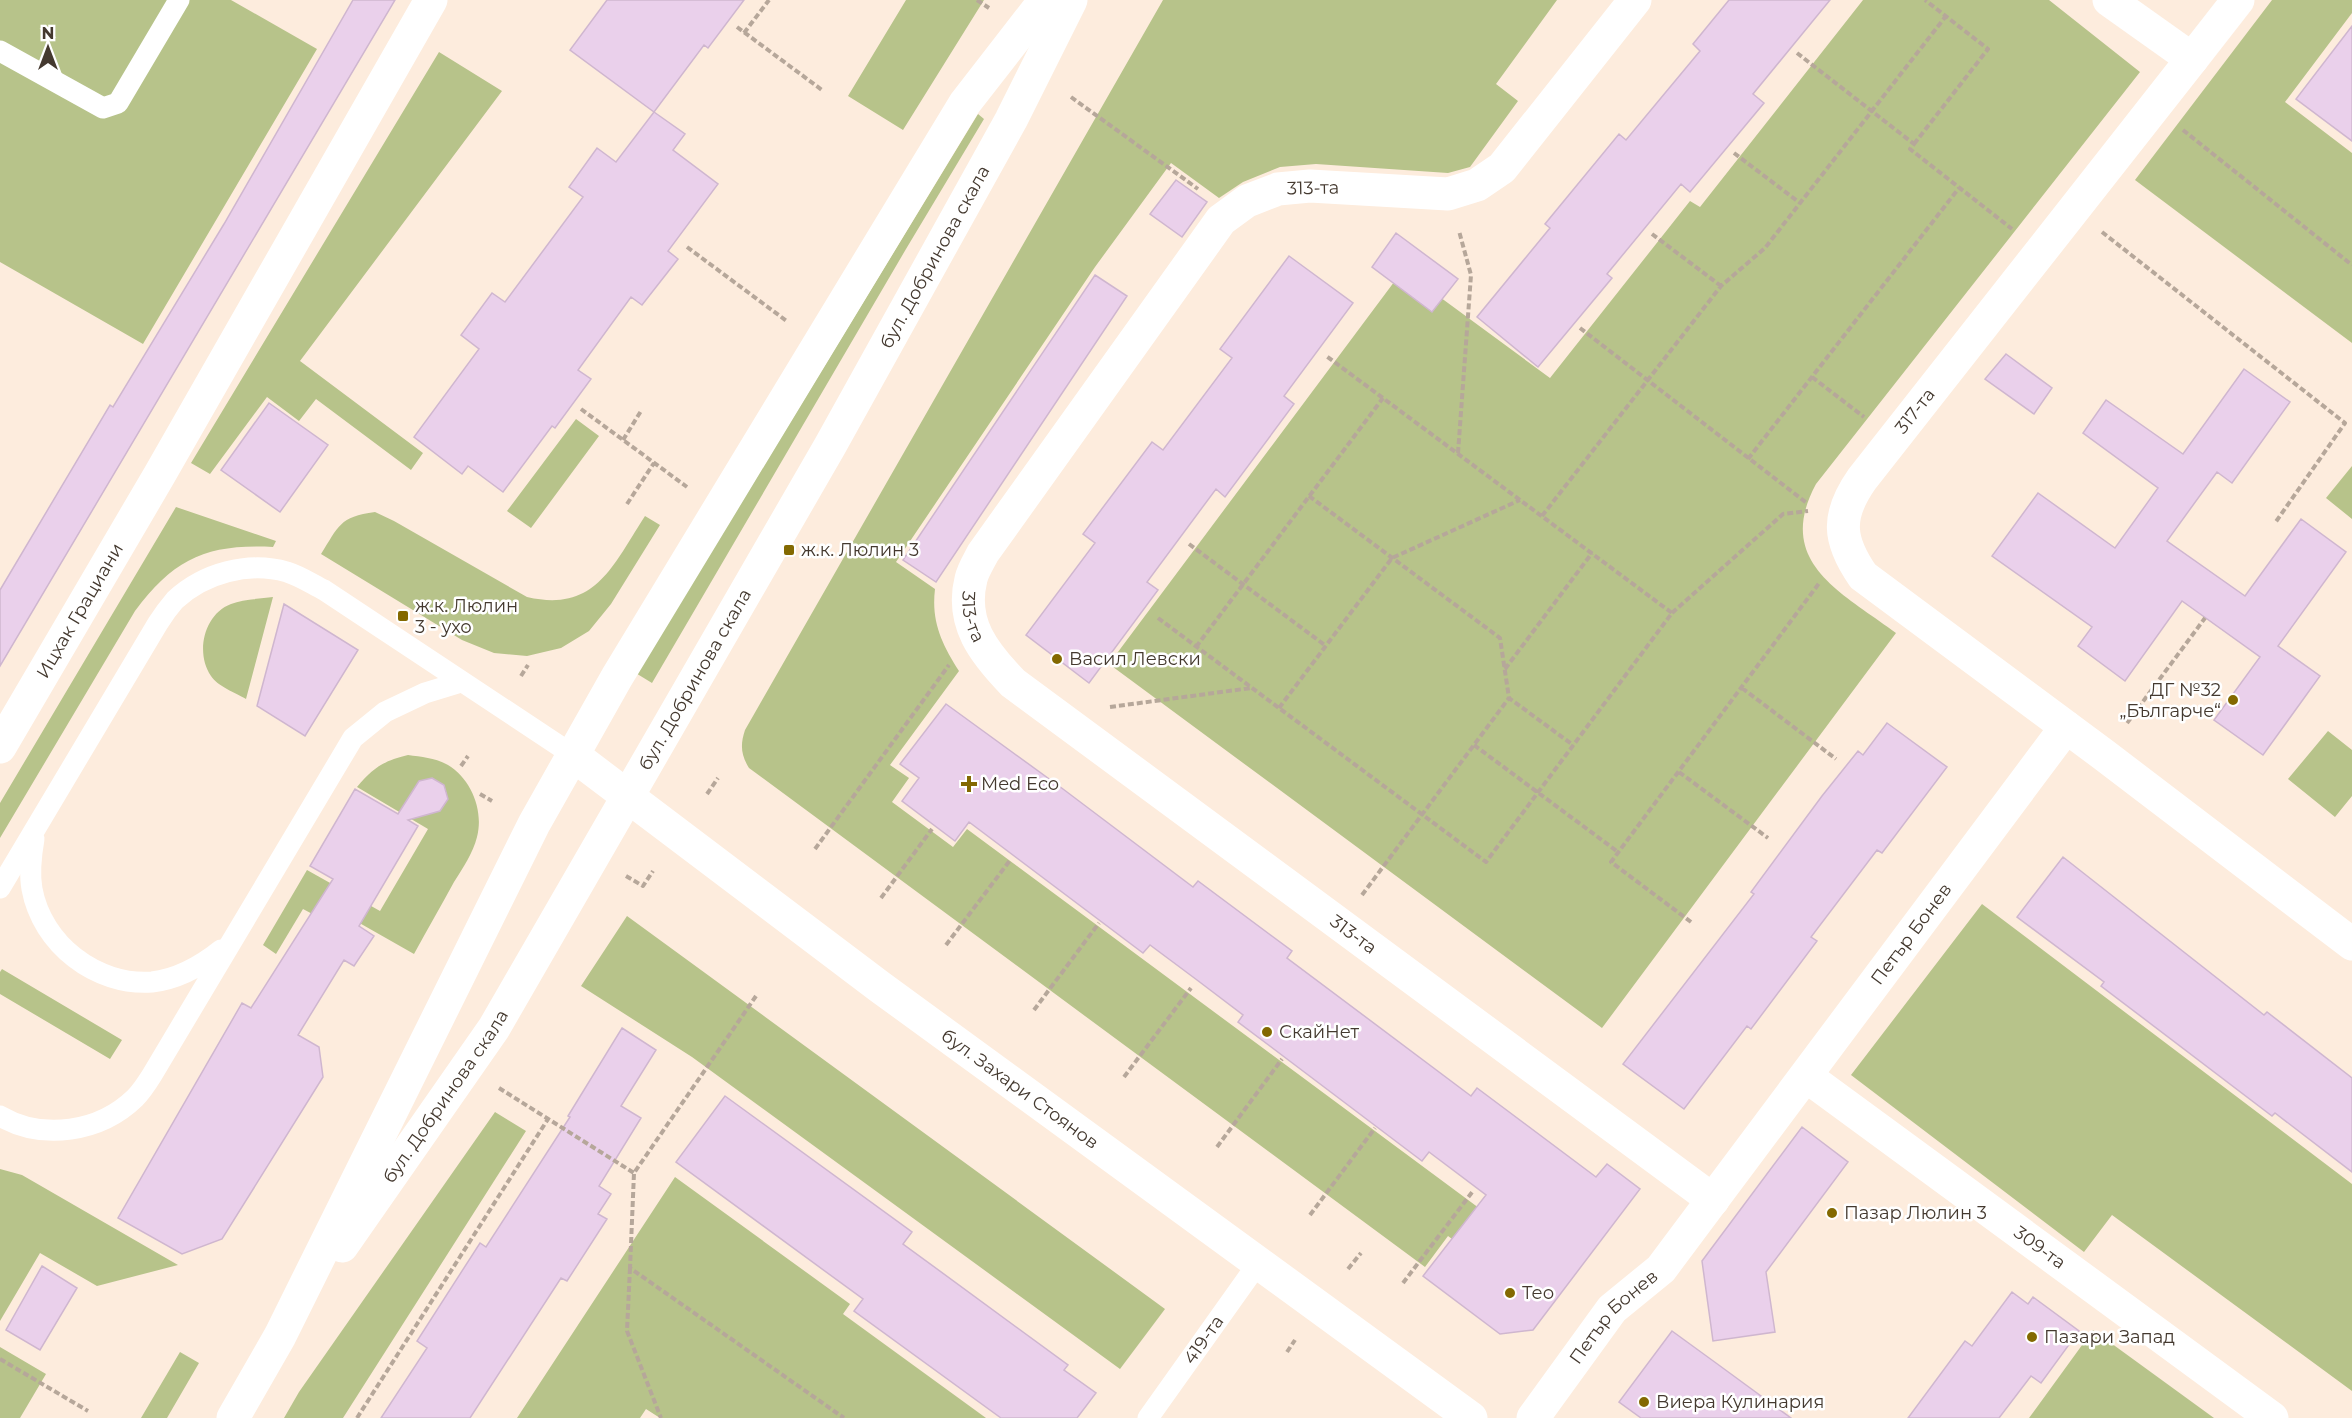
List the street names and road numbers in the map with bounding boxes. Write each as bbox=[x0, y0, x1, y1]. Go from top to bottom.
street label: бул. Добринова скала bbox=[875, 162, 995, 352]
street label: 313-та bbox=[1287, 177, 1339, 199]
street label: 317-та bbox=[1890, 384, 1940, 438]
street label: Ицхак Грациани bbox=[32, 539, 128, 682]
street label: бул. Добринова скала bbox=[634, 585, 756, 774]
street label: 313-та bbox=[957, 590, 989, 646]
street label: Петър Бонев bbox=[1866, 879, 1956, 989]
street label: 313-та bbox=[1326, 910, 1381, 959]
street label: бул. Добринова скала bbox=[378, 1006, 513, 1187]
street label: бул. Захари Стоянов bbox=[937, 1024, 1103, 1154]
street label: 309-та bbox=[2010, 1221, 2070, 1274]
street label: Петър Бонев bbox=[1565, 1265, 1662, 1368]
street label: 419-та bbox=[1179, 1311, 1228, 1368]

